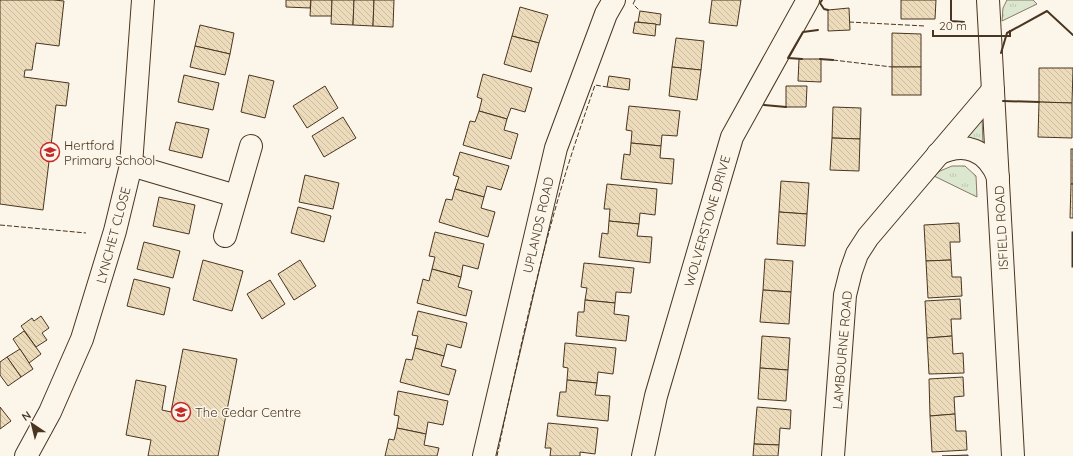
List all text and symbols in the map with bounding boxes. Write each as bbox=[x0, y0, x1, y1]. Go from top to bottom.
scale bar bbox=[933, 12, 1010, 38]
text: 20 m bbox=[939, 18, 967, 33]
place label: Hertford Primary School bbox=[64, 137, 155, 168]
school or university icon: Hertford Primary School bbox=[39, 141, 61, 163]
street label: WOLVERSTONE DRIVE bbox=[681, 153, 733, 289]
street label: UPLANDS ROAD bbox=[519, 175, 557, 275]
street label: LYNCHET CLOSE bbox=[92, 185, 134, 285]
street label: ISFIELD ROAD bbox=[991, 185, 1011, 271]
street label: LAMBOURNE ROAD bbox=[829, 290, 855, 410]
school or university icon: The Cedar Centre bbox=[170, 401, 192, 423]
north arrow bbox=[12, 404, 52, 444]
place label: The Cedar Centre bbox=[195, 404, 301, 420]
text: N bbox=[19, 408, 34, 424]

